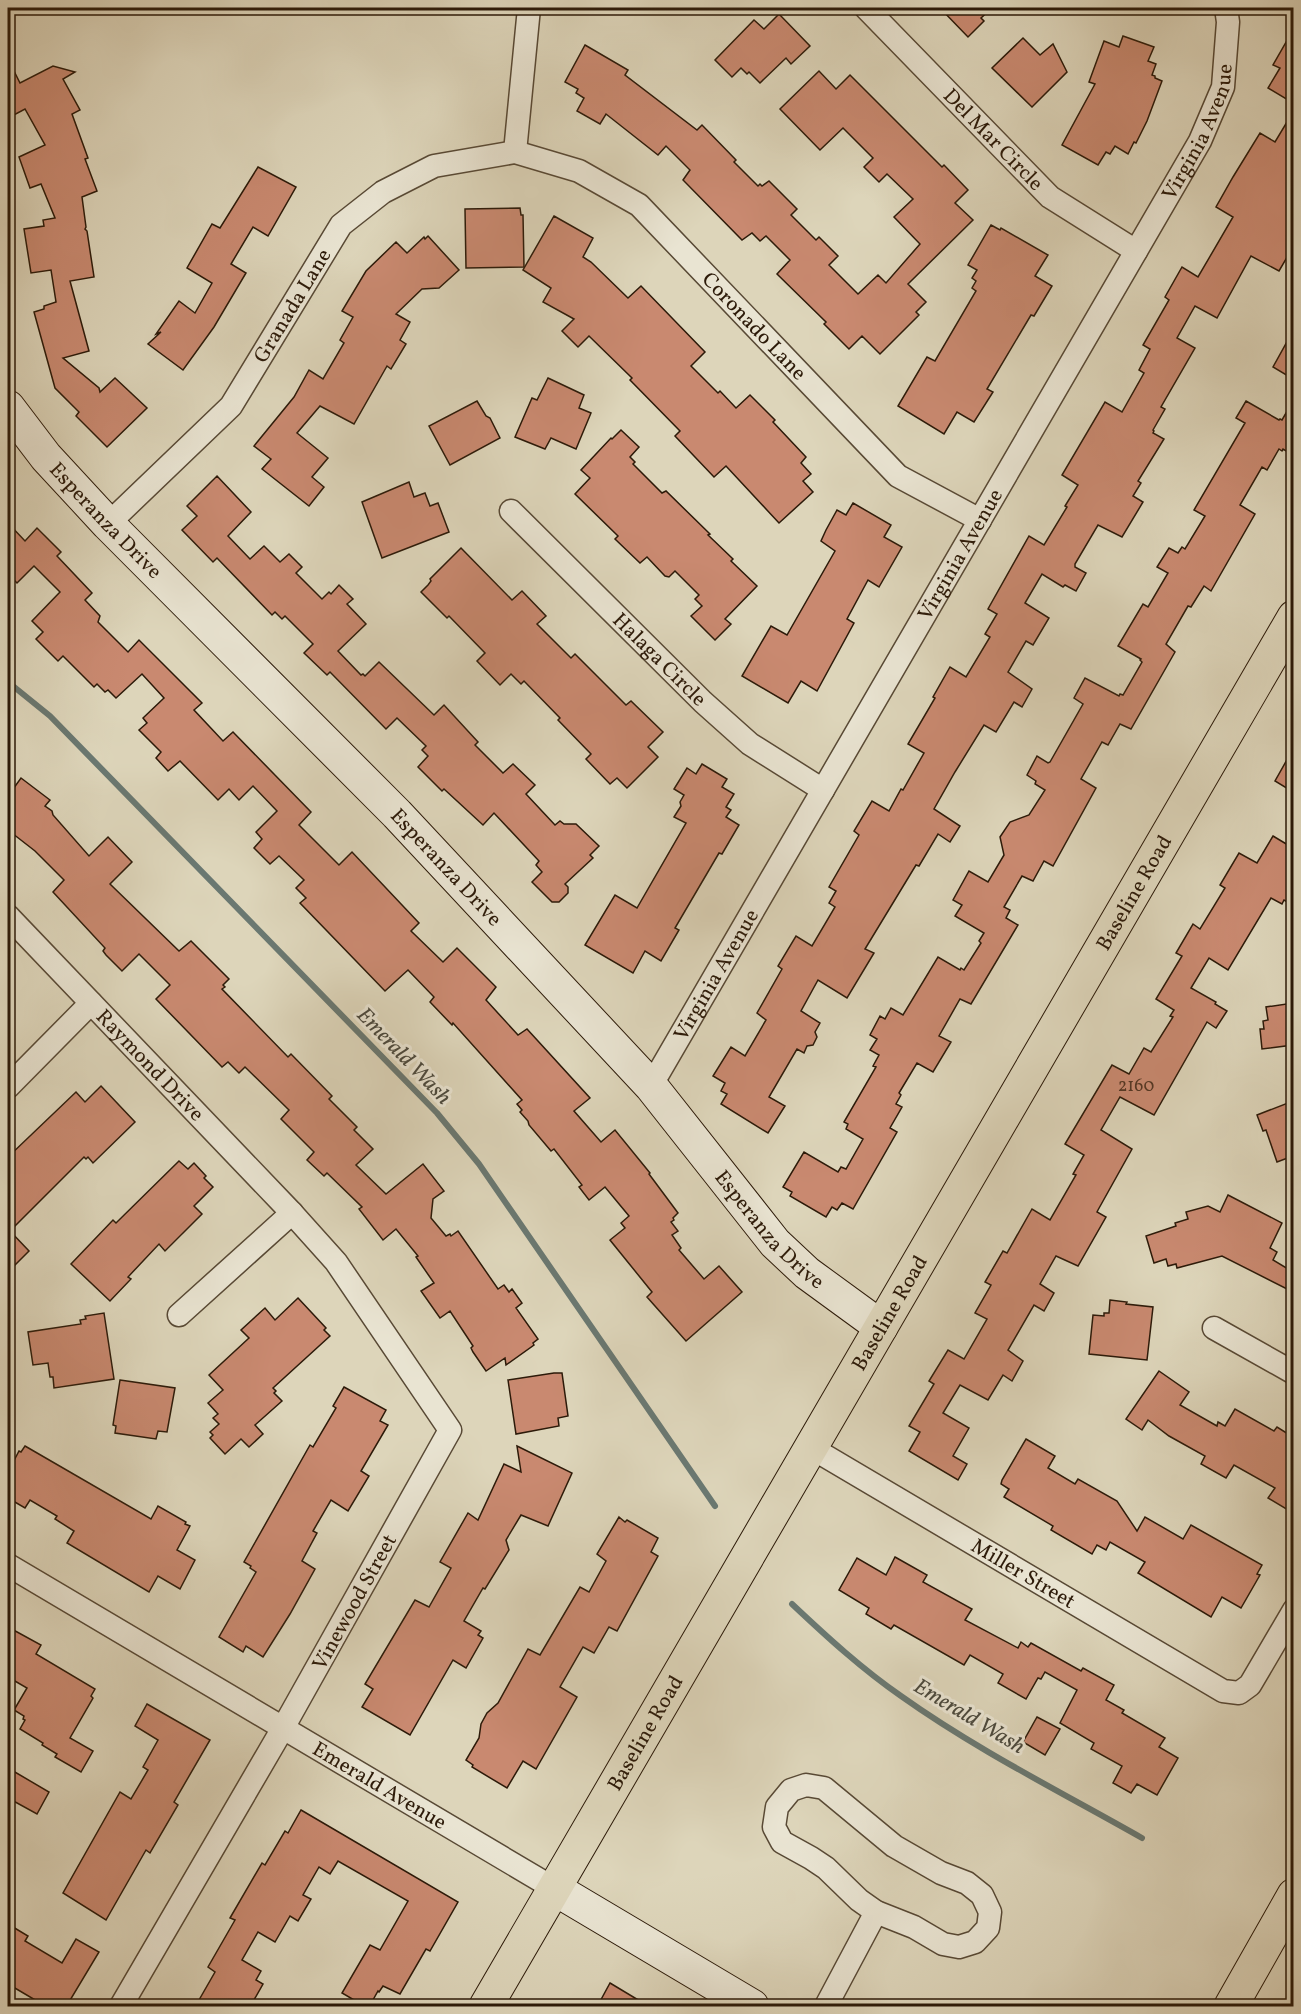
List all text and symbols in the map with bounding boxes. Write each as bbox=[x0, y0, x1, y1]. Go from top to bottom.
street label: Virginia Avenue bbox=[1156, 63, 1241, 206]
street label: Del Mar Circle bbox=[936, 82, 1049, 198]
street label: Granada Lane bbox=[247, 244, 339, 369]
street label: Coronado Lane bbox=[695, 266, 812, 388]
street label: Esperanza Drive bbox=[42, 456, 168, 586]
street label: Virginia Avenue bbox=[912, 484, 1011, 626]
street label: Halaga Circle bbox=[605, 607, 712, 714]
street label: Esperanza Drive bbox=[383, 803, 508, 933]
street label: Baseline Road bbox=[1090, 830, 1180, 957]
street label: Virginia Avenue bbox=[667, 904, 767, 1046]
water label: Emerald Wash bbox=[349, 1001, 458, 1113]
street label: Raymond Drive bbox=[89, 1003, 210, 1128]
house number: 2160 bbox=[1118, 1074, 1154, 1099]
street label: Esperanza Drive bbox=[707, 1165, 830, 1297]
street label: Baseline Road bbox=[846, 1250, 936, 1377]
street label: Vinewood Street bbox=[306, 1529, 405, 1676]
street label: Miller Street bbox=[965, 1532, 1080, 1617]
street label: Baseline Road bbox=[601, 1670, 691, 1797]
water label: Emerald Wash bbox=[907, 1672, 1030, 1763]
street label: Emerald Avenue bbox=[306, 1735, 452, 1838]

